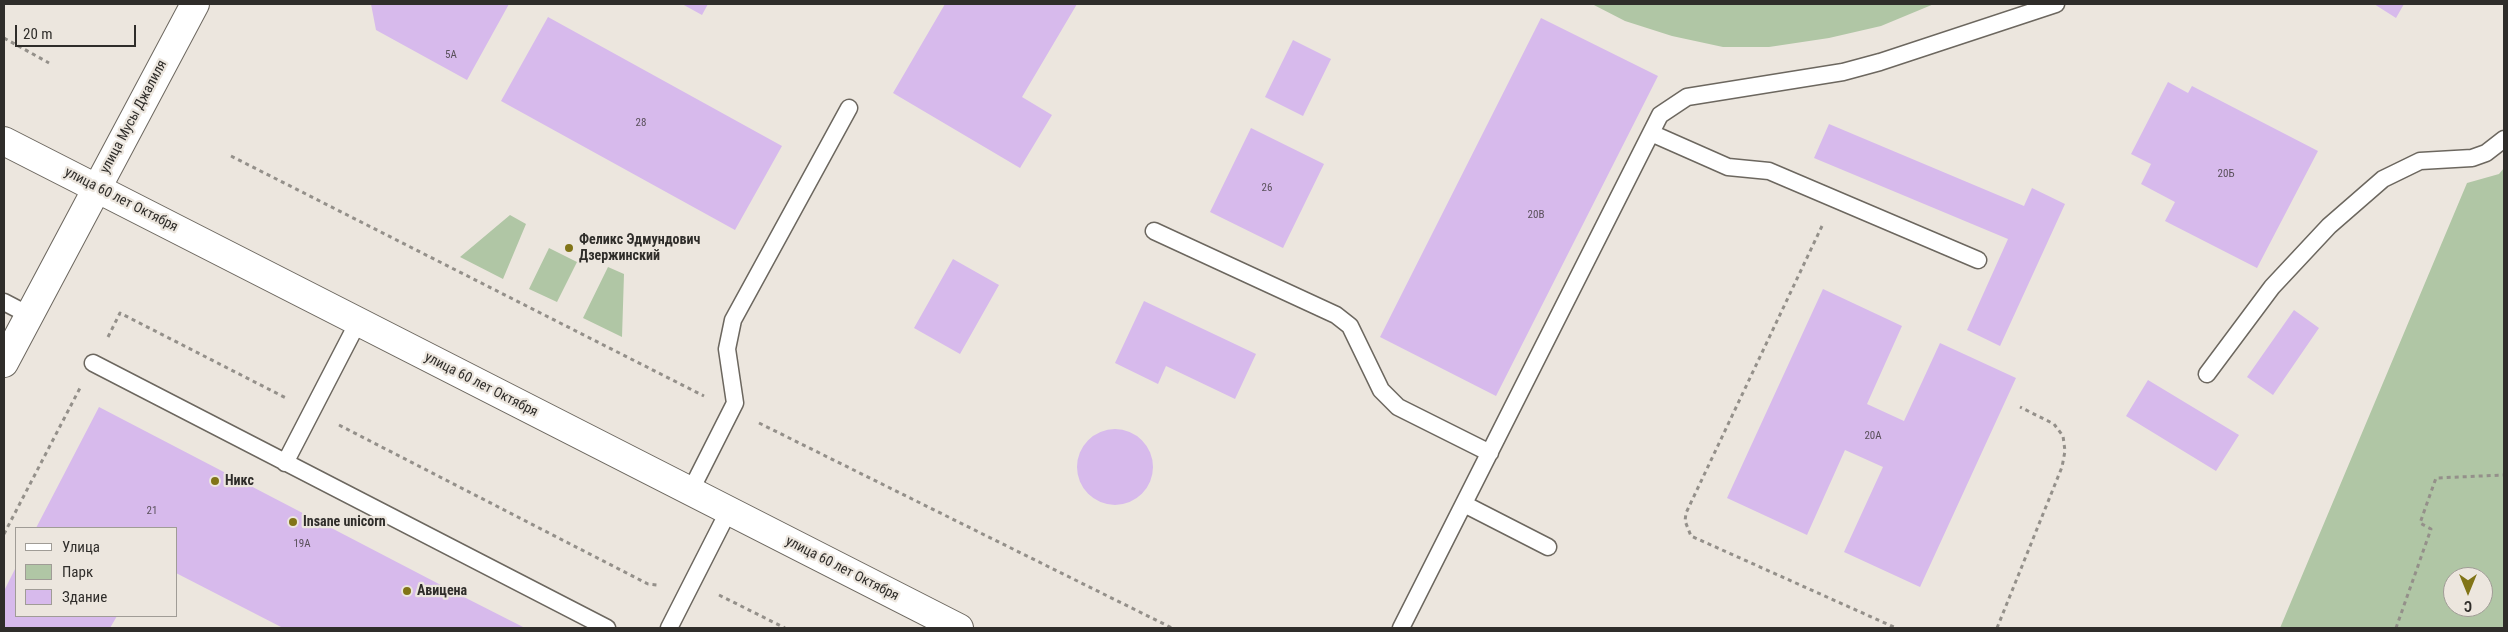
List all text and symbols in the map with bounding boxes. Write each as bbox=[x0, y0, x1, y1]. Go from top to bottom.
scale bar bbox=[18, 15, 139, 47]
text: 20 m bbox=[23, 25, 53, 43]
house number: 5А bbox=[445, 48, 457, 62]
street label: улица Мусы Джалиля bbox=[97, 57, 171, 177]
house number: 28 bbox=[636, 116, 646, 130]
street label: улица 60 лет Октября bbox=[61, 164, 181, 236]
house number: 20Б bbox=[2218, 167, 2234, 181]
house number: 26 bbox=[1262, 181, 1272, 195]
house number: 20В bbox=[1528, 208, 1544, 222]
place label: Феликс Эдмундович Дзержинский bbox=[579, 232, 700, 264]
marker: Феликс Эдмундович Дзержинский bbox=[563, 242, 575, 254]
street label: улица 60 лет Октября bbox=[421, 349, 541, 421]
house number: 20А bbox=[1864, 429, 1882, 443]
place label: Никс bbox=[225, 473, 254, 489]
marker: Никс bbox=[209, 475, 221, 487]
house number: 21 bbox=[147, 504, 157, 518]
place label: Insane unicorn bbox=[303, 514, 386, 530]
marker: Insane unicorn bbox=[287, 516, 299, 528]
legend bbox=[15, 527, 178, 617]
street label: улица 60 лет Октября bbox=[782, 533, 902, 605]
house number: 19А bbox=[293, 537, 311, 551]
text: Улица bbox=[62, 538, 100, 556]
text: Парк bbox=[62, 563, 93, 581]
north arrow bbox=[2443, 567, 2493, 617]
place label: Авицена bbox=[417, 583, 467, 599]
marker: Авицена bbox=[401, 585, 413, 597]
text: Здание bbox=[62, 588, 107, 606]
text: С bbox=[2464, 598, 2472, 614]

